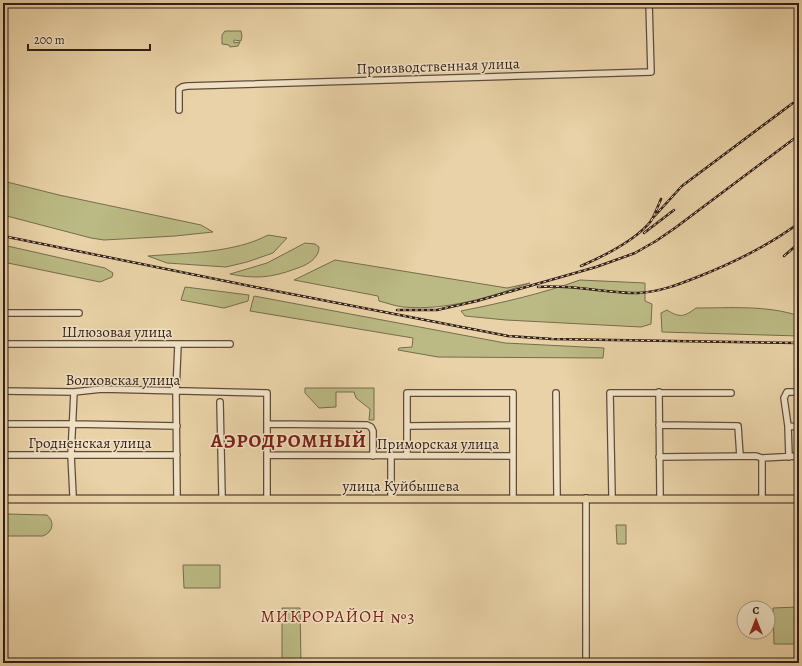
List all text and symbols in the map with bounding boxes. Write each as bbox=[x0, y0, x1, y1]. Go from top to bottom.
scale bar bbox=[28, 26, 150, 52]
text: 200 m bbox=[34, 32, 65, 48]
street label: Производственная улица bbox=[356, 53, 520, 79]
street label: Шлюзовая улица bbox=[61, 322, 173, 342]
street label: Волховская улица bbox=[65, 370, 181, 390]
district label: АЭРОДРОМНЫЙ bbox=[210, 428, 367, 454]
street label: Гродненская улица bbox=[28, 433, 152, 453]
street label: Приморская улица bbox=[377, 434, 499, 454]
street label: улица Куйбышева bbox=[341, 476, 460, 496]
north arrow bbox=[736, 600, 776, 640]
text: С bbox=[753, 603, 760, 618]
district label: МИКРОРАЙОН №3 bbox=[260, 605, 416, 628]

